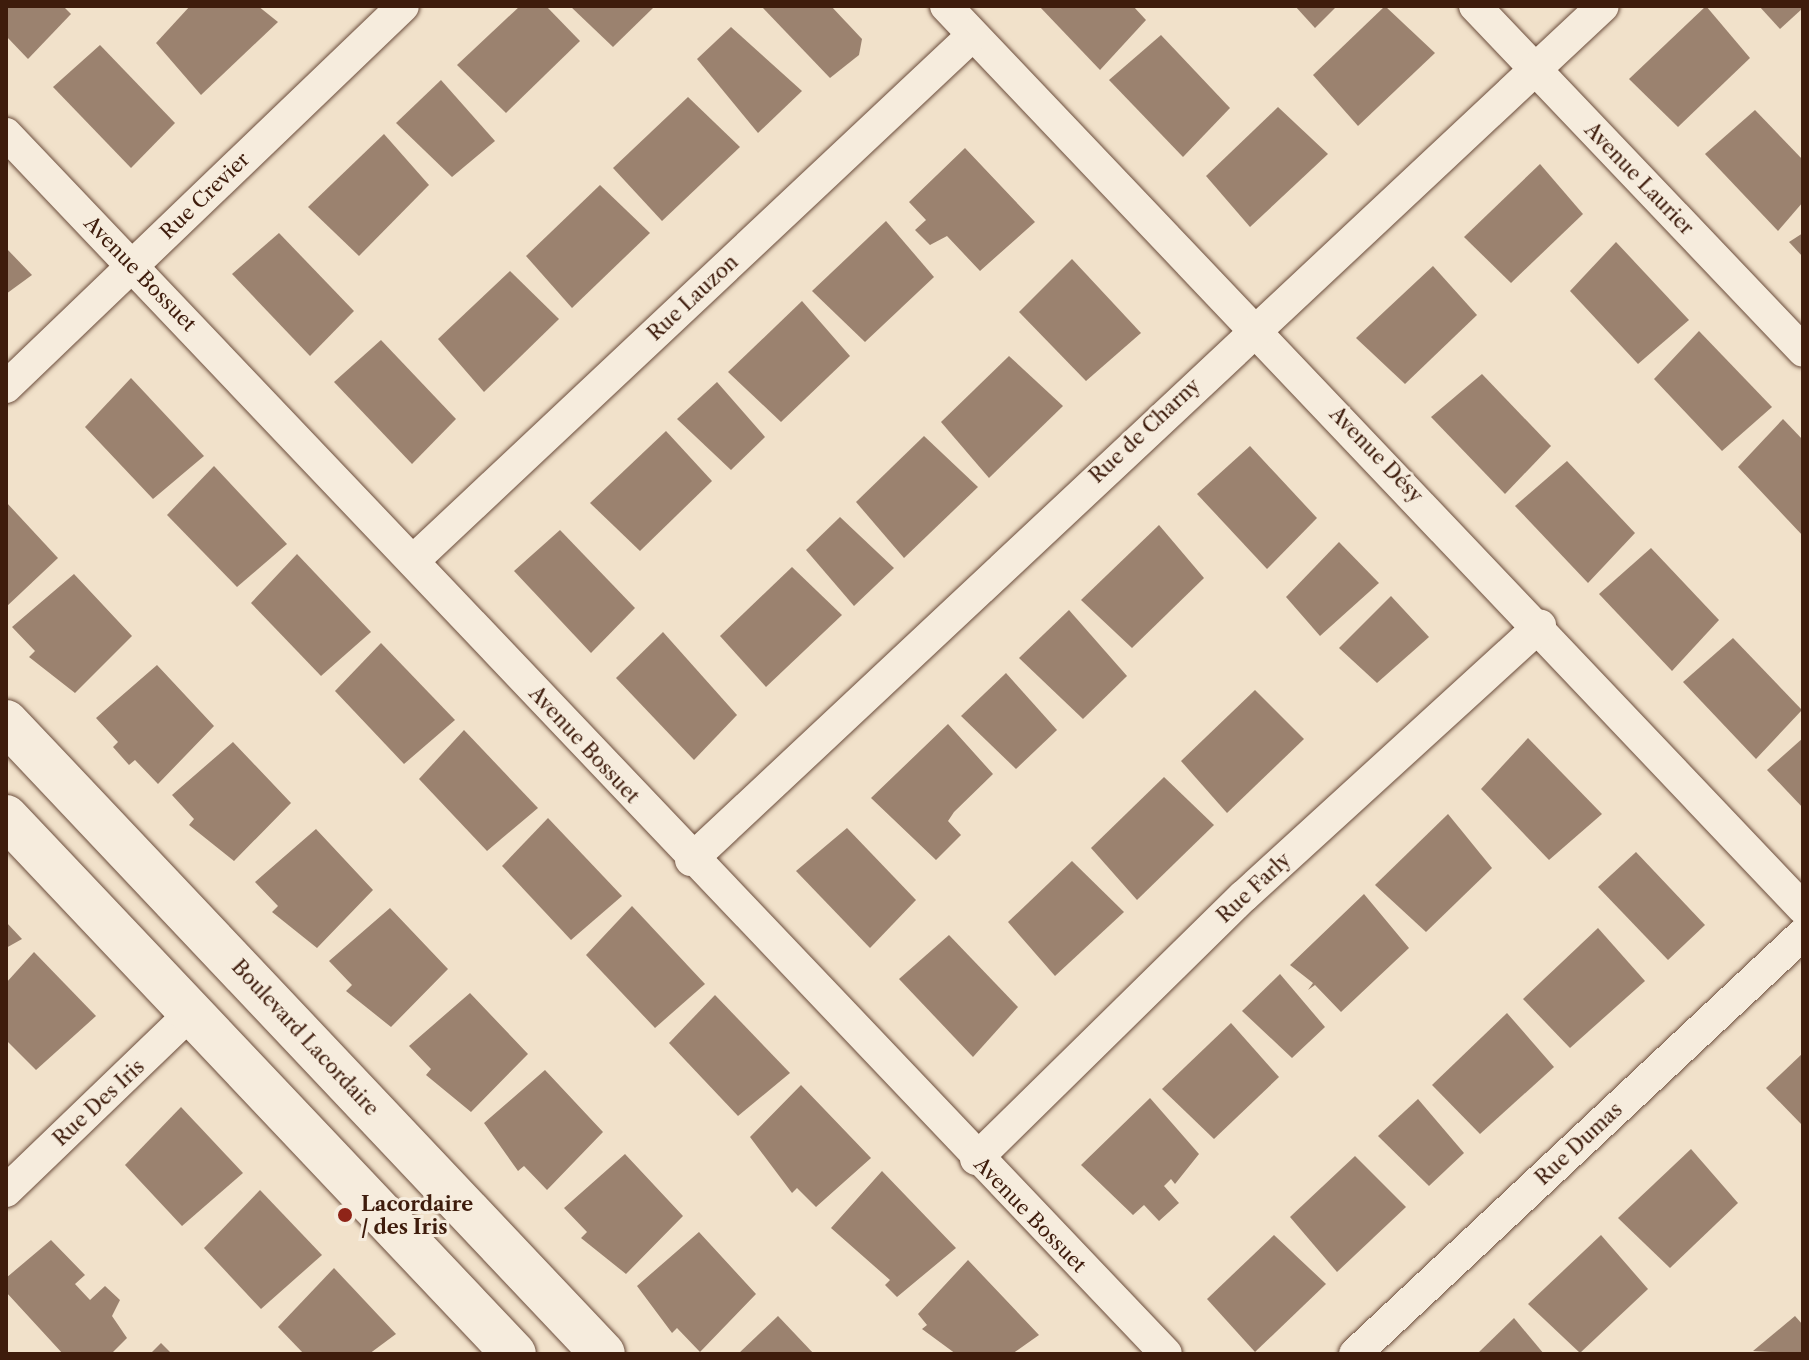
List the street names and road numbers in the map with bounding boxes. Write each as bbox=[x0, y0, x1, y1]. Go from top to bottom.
street label: Avenue Laurier bbox=[1579, 118, 1699, 240]
street label: Rue Crevier bbox=[156, 148, 254, 244]
street label: Avenue Bossuet bbox=[79, 211, 201, 337]
street label: Rue Lauzon bbox=[643, 250, 743, 346]
street label: Rue de Charny bbox=[1085, 374, 1205, 488]
street label: Avenue Désy bbox=[1324, 402, 1428, 508]
street label: Avenue Bossuet bbox=[524, 682, 644, 808]
street label: Rue Farly bbox=[1212, 848, 1296, 928]
street label: Boulevard Lacordaire bbox=[226, 955, 384, 1121]
street label: Rue Des Iris bbox=[49, 1055, 149, 1151]
street label: Rue Dumas bbox=[1531, 1098, 1627, 1190]
street label: Avenue Bossuet bbox=[969, 1152, 1091, 1278]

